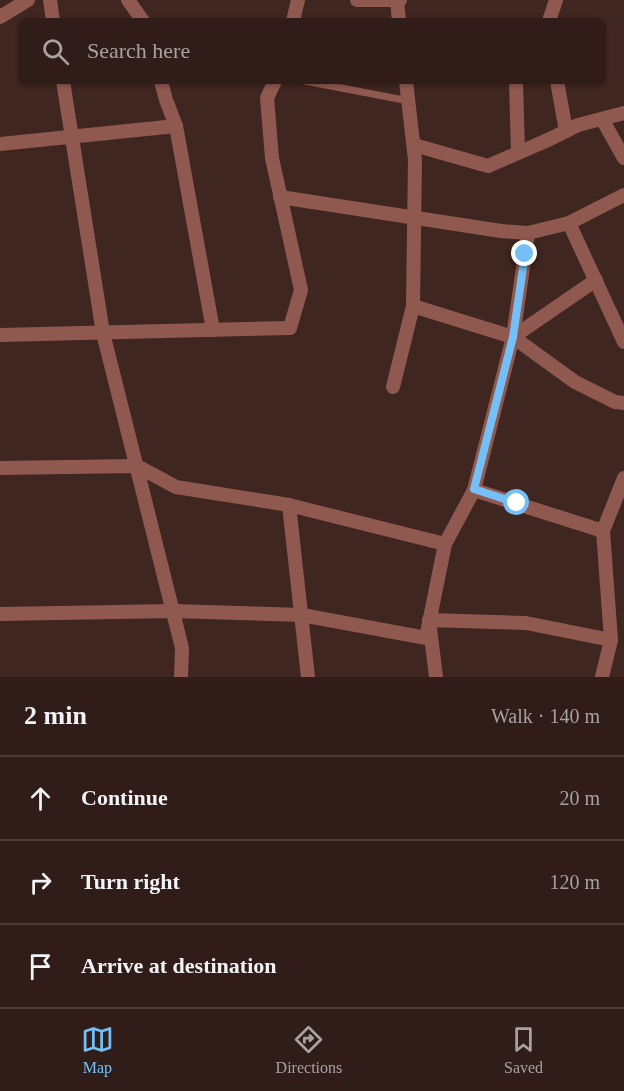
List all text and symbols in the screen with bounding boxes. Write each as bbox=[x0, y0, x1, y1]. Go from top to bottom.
search box bbox=[18, 18, 606, 84]
icon: search bbox=[39, 35, 72, 68]
text: Search here bbox=[87, 38, 190, 63]
route end bbox=[511, 240, 537, 266]
route start bbox=[503, 489, 529, 515]
text: 2 min bbox=[24, 701, 87, 730]
text: Walk · 140 m bbox=[491, 705, 600, 727]
icon: ahead bbox=[24, 782, 57, 815]
text: Continue bbox=[81, 785, 168, 810]
text: 20 m bbox=[559, 787, 600, 809]
icon: right bbox=[24, 866, 57, 899]
text: Turn right bbox=[81, 869, 180, 894]
text: 120 m bbox=[549, 871, 600, 893]
icon: arrive bbox=[24, 950, 57, 983]
text: Arrive at destination bbox=[81, 953, 277, 978]
tab: Map bbox=[81, 1023, 114, 1077]
tab: Directions bbox=[276, 1023, 342, 1077]
tab: Saved bbox=[504, 1023, 543, 1077]

